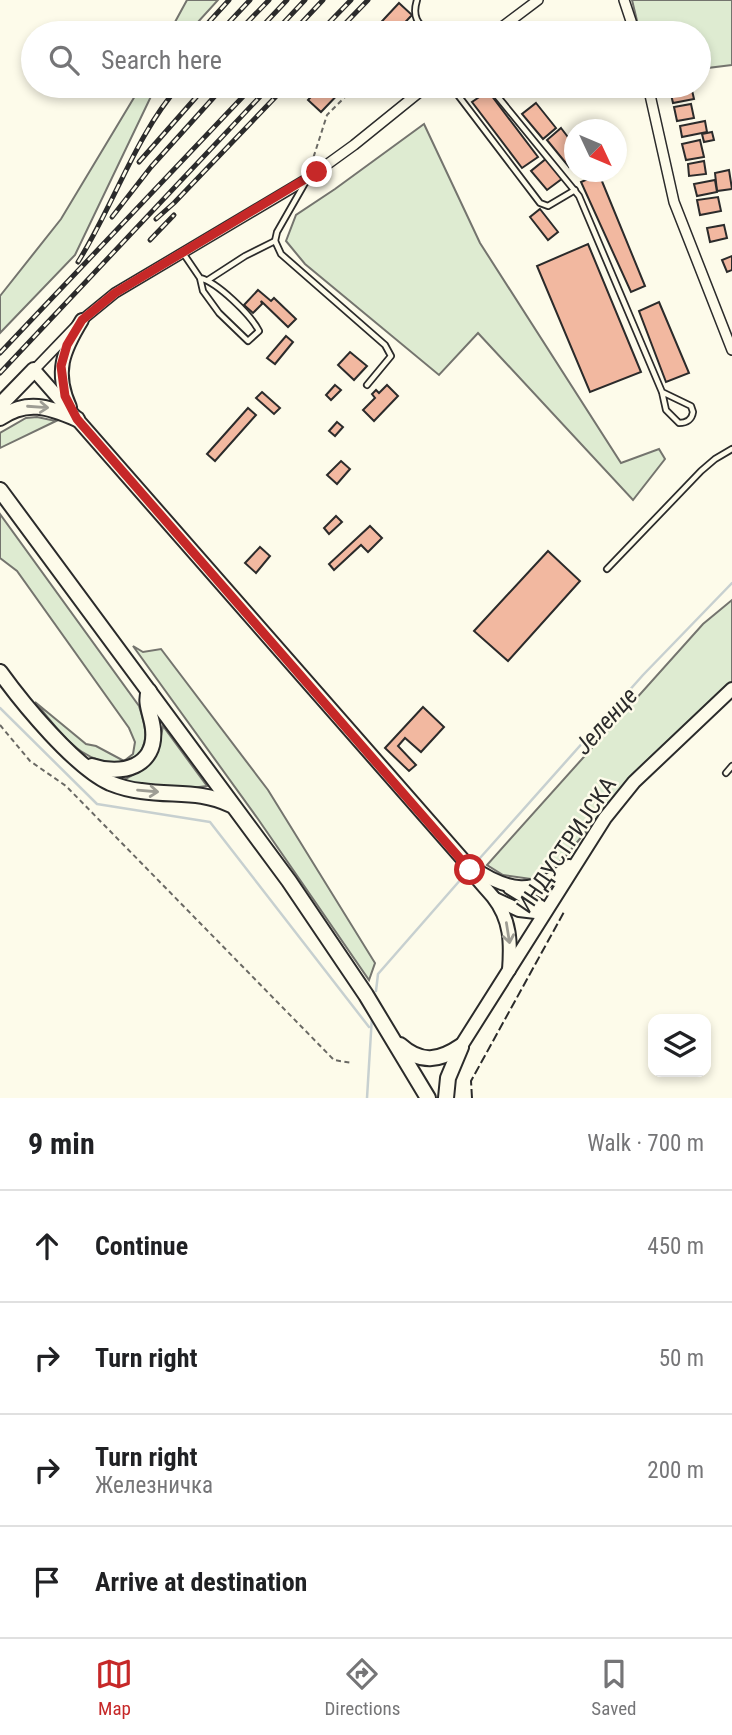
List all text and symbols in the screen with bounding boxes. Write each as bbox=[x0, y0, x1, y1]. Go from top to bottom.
search box bbox=[21, 21, 711, 98]
icon: search bbox=[45, 41, 83, 79]
text: Search here bbox=[101, 45, 222, 75]
north arrow bbox=[564, 119, 627, 182]
route end bbox=[301, 156, 332, 187]
one-way arrow bbox=[26, 401, 49, 414]
water label: Јеленце bbox=[569, 682, 643, 760]
street label: ИНДУСТРИЈСКА bbox=[511, 772, 622, 918]
one-way arrow bbox=[136, 785, 159, 798]
route start bbox=[454, 854, 485, 885]
one-way arrow bbox=[502, 921, 515, 944]
map controls bbox=[648, 1014, 711, 1077]
button: layers bbox=[648, 1014, 711, 1077]
text: 9 min bbox=[28, 1126, 95, 1161]
text: Walk · 700 m bbox=[587, 1130, 704, 1157]
icon: ahead bbox=[28, 1227, 66, 1265]
text: Continue bbox=[95, 1231, 188, 1261]
text: 450 m bbox=[647, 1233, 704, 1260]
icon: right bbox=[28, 1339, 66, 1377]
text: Turn right bbox=[95, 1343, 197, 1373]
text: 50 m bbox=[659, 1345, 704, 1372]
text: Turn right bbox=[95, 1442, 197, 1472]
icon: right bbox=[28, 1451, 66, 1489]
text: 200 m bbox=[647, 1457, 704, 1484]
text: Железничка bbox=[95, 1472, 213, 1499]
icon: arrive bbox=[28, 1563, 66, 1601]
text: Arrive at destination bbox=[95, 1567, 307, 1597]
tab: Map bbox=[95, 1655, 133, 1720]
tab: Directions bbox=[324, 1655, 400, 1720]
tab: Saved bbox=[591, 1655, 637, 1720]

